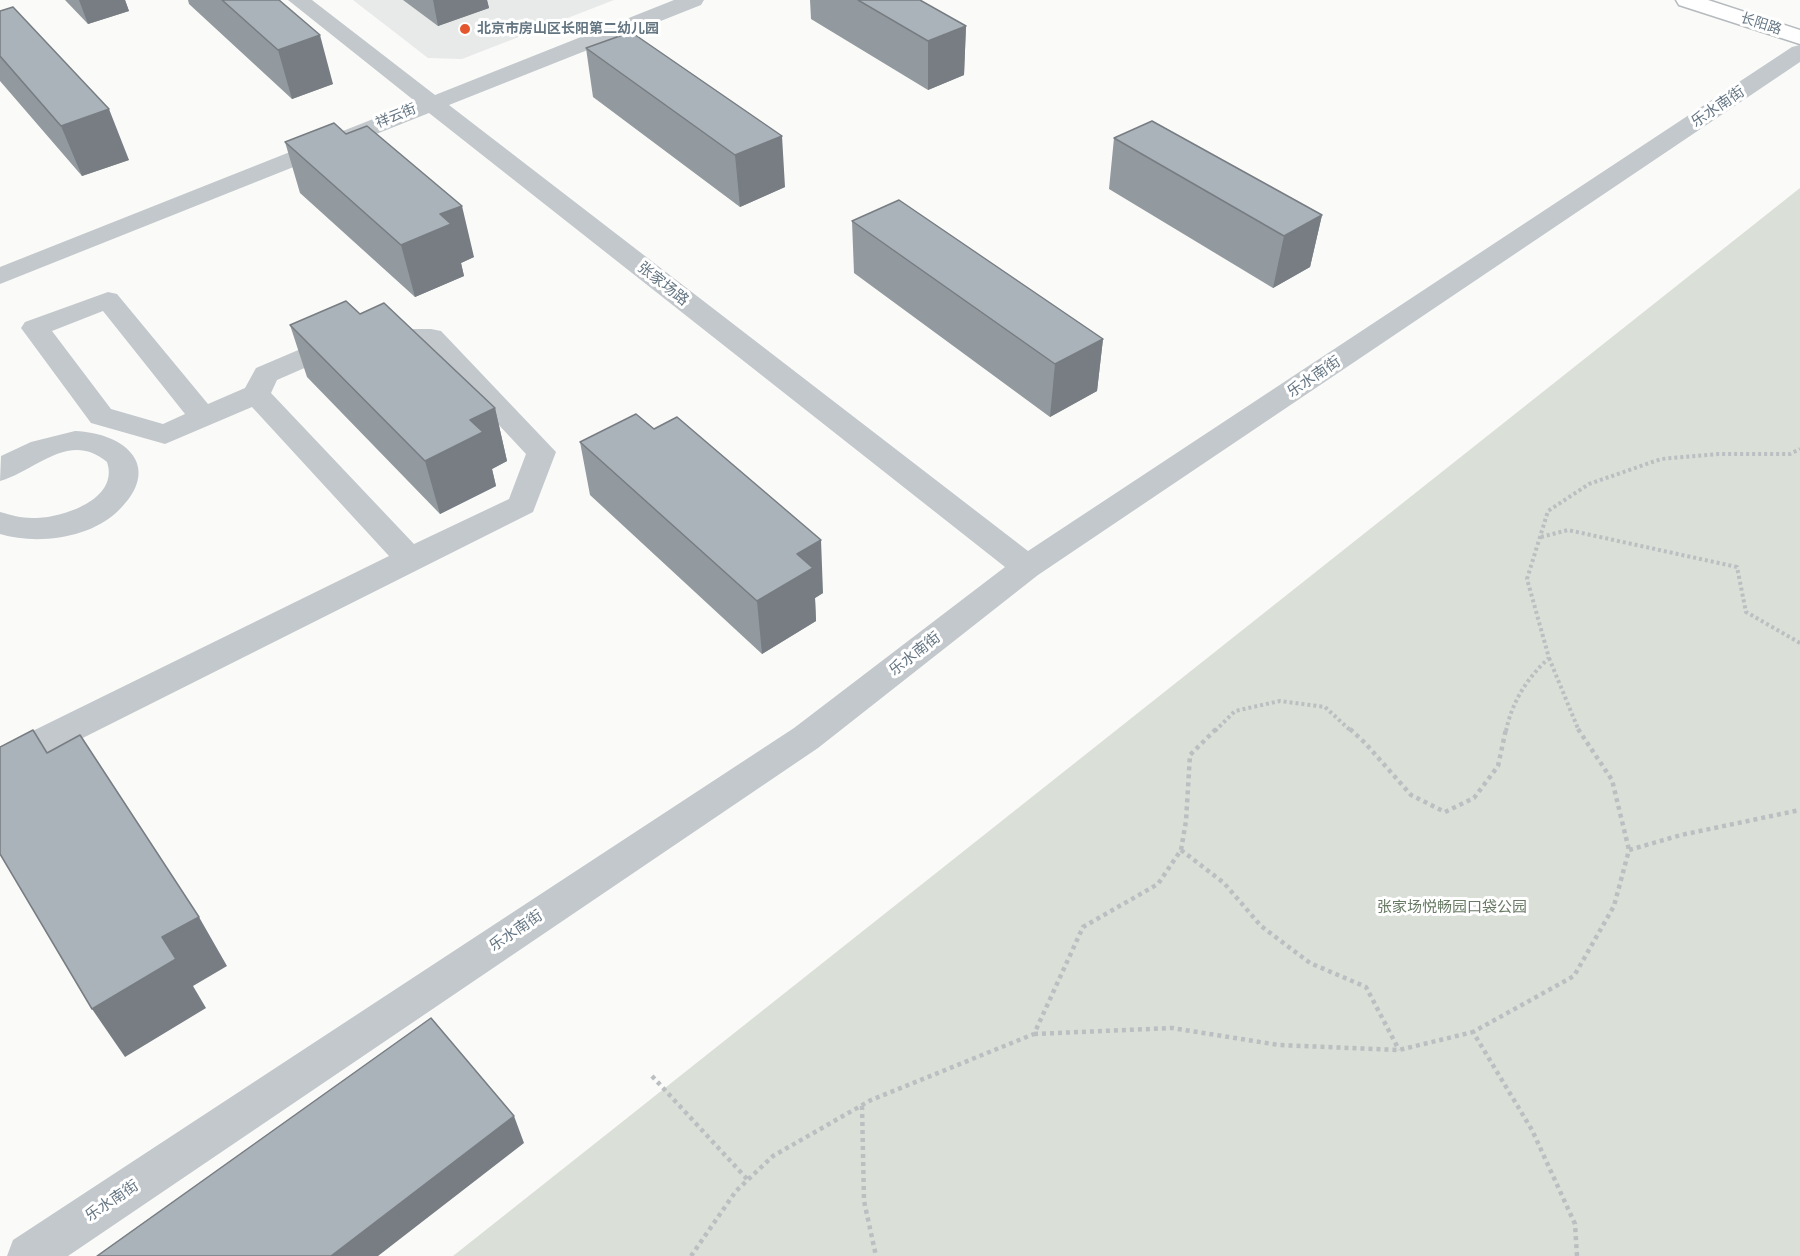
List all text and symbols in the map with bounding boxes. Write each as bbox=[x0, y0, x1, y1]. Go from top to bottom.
street label: 长阳路 bbox=[1738, 10, 1784, 38]
place label: 北京市房山区长阳第二幼儿园 bbox=[477, 21, 659, 37]
marker: 北京市房山区长阳第二幼儿园 bbox=[458, 22, 472, 36]
street label: 乐水南街 bbox=[1688, 83, 1748, 131]
street label: 祥云街 bbox=[373, 100, 419, 132]
street label: 张家场路 bbox=[634, 258, 692, 310]
street label: 乐水南街 bbox=[1284, 353, 1344, 401]
street label: 乐水南街 bbox=[886, 628, 944, 680]
park label: 张家场悦畅园口袋公园 bbox=[1377, 899, 1527, 917]
street label: 乐水南街 bbox=[486, 907, 546, 955]
street label: 乐水南街 bbox=[82, 1177, 142, 1225]

